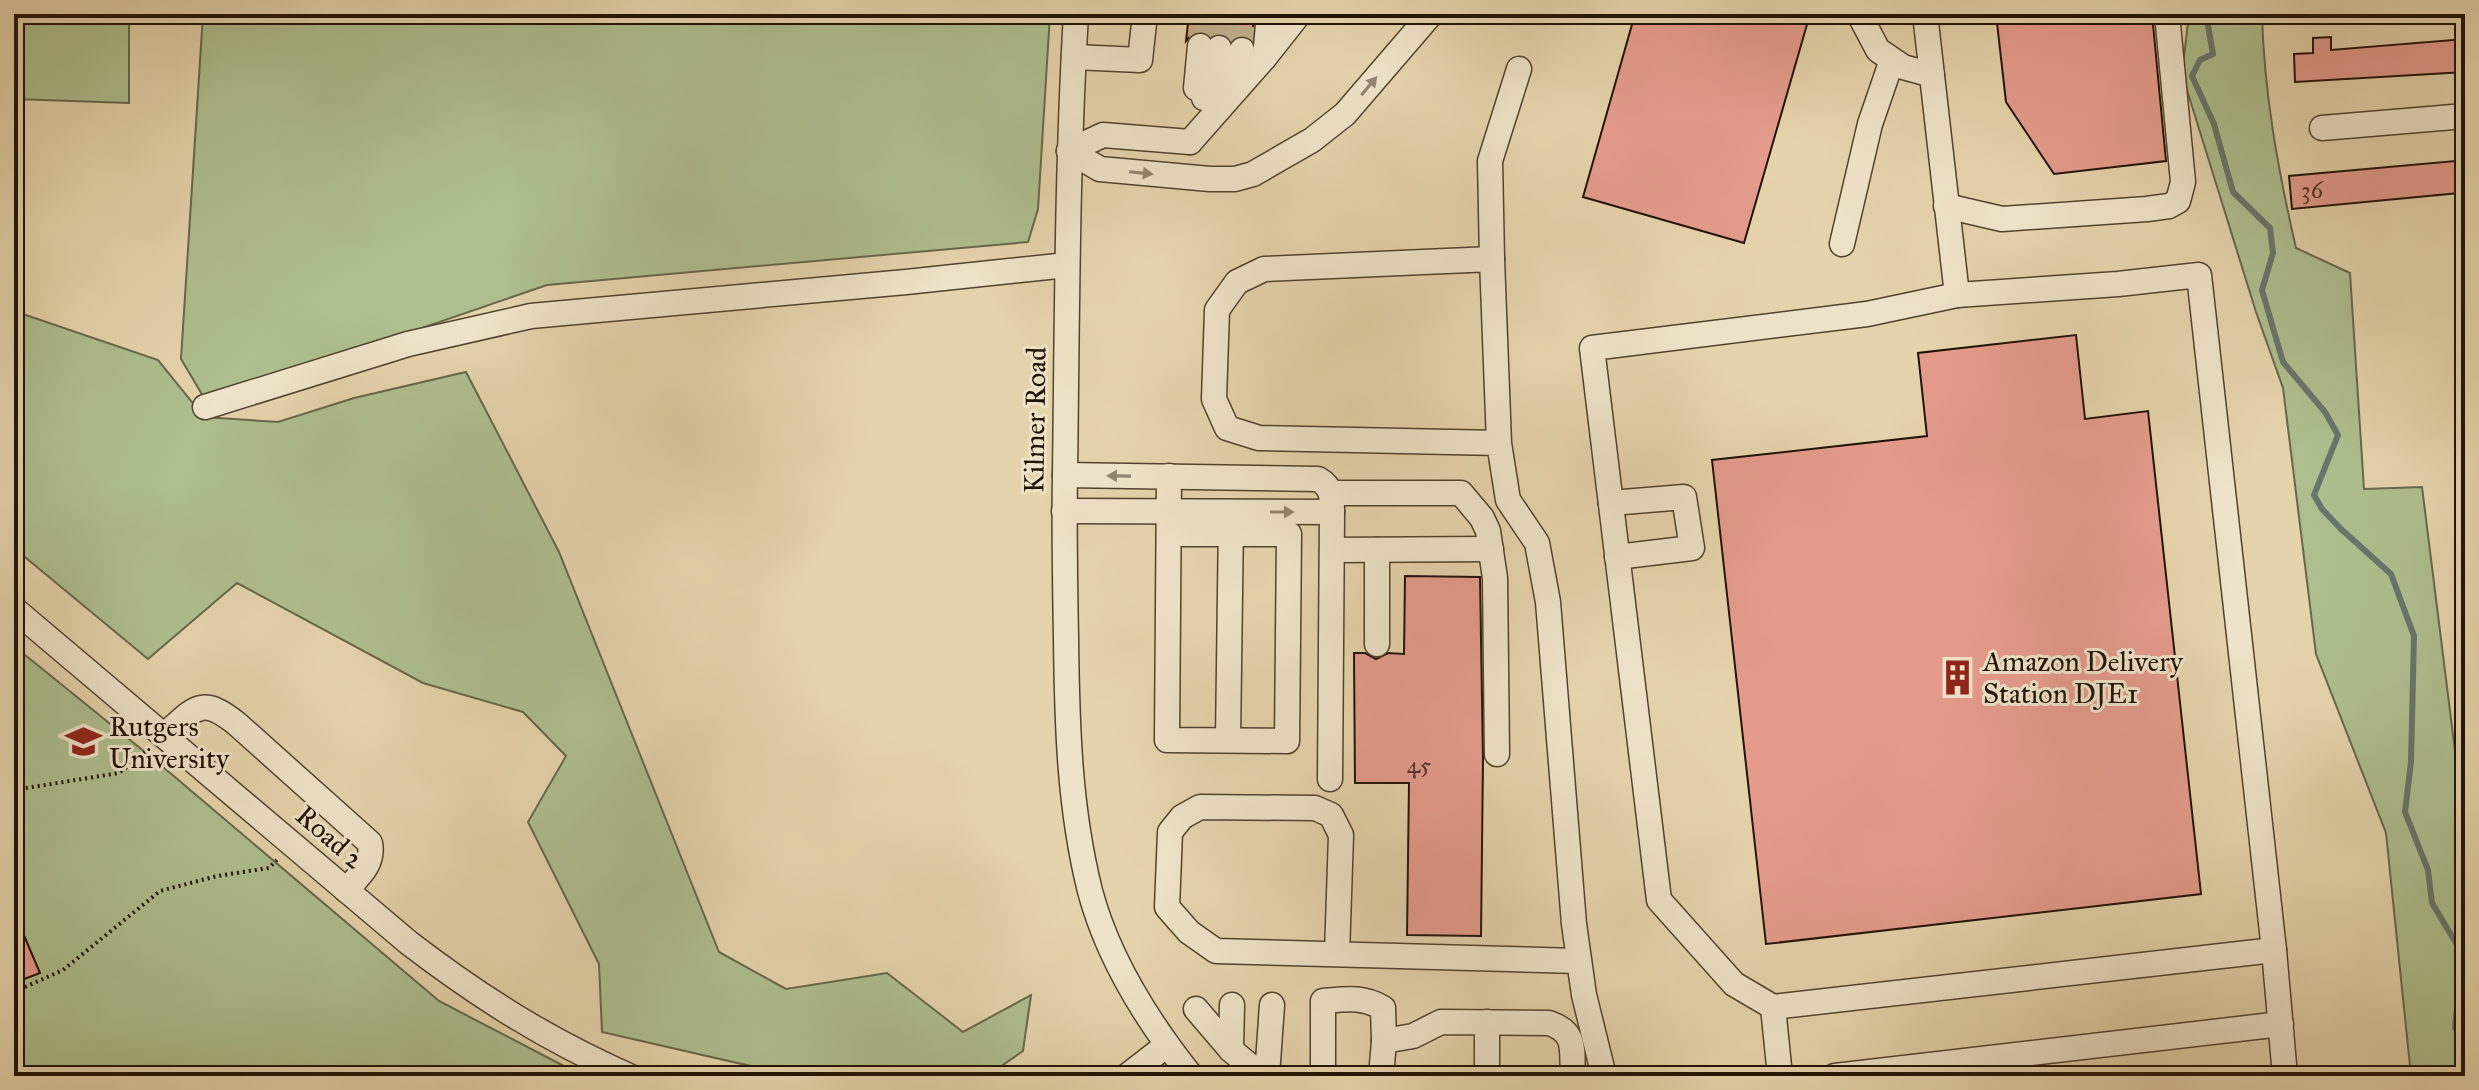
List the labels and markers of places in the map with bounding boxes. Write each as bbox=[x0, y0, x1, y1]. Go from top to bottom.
place label: Amazon Delivery Station DJE1 bbox=[1982, 644, 2184, 711]
building icon: Amazon Delivery Station DJE1 bbox=[1938, 658, 1976, 696]
place label: Rutgers University bbox=[109, 709, 230, 776]
school or university icon: Rutgers University bbox=[64, 723, 102, 761]

